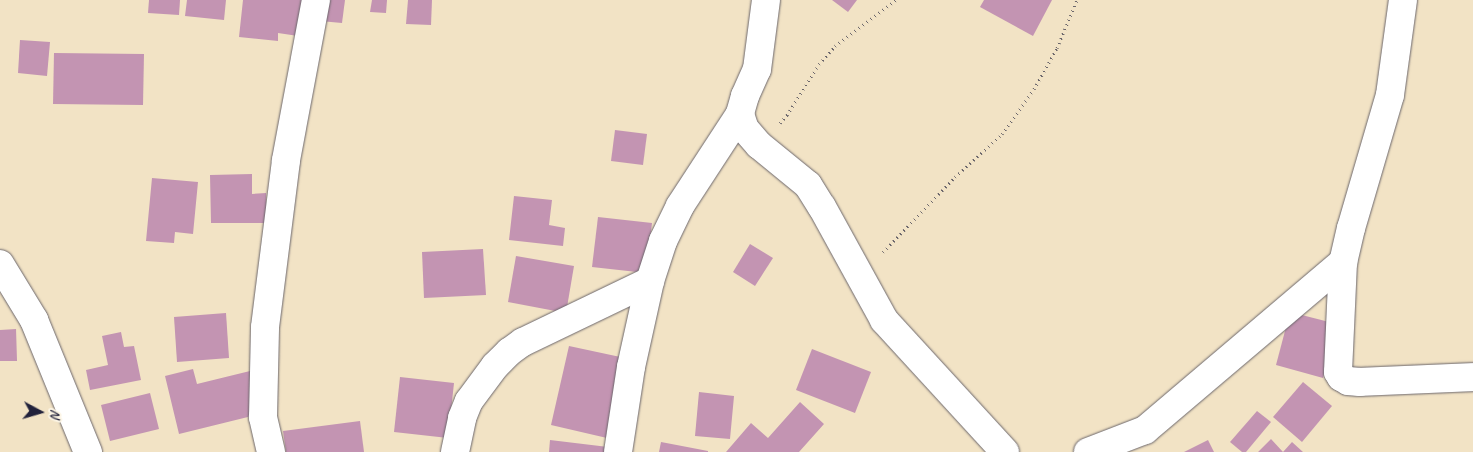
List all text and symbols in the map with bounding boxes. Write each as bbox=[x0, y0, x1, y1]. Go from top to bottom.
north arrow bbox=[15, 387, 65, 437]
text: N bbox=[47, 408, 64, 419]

